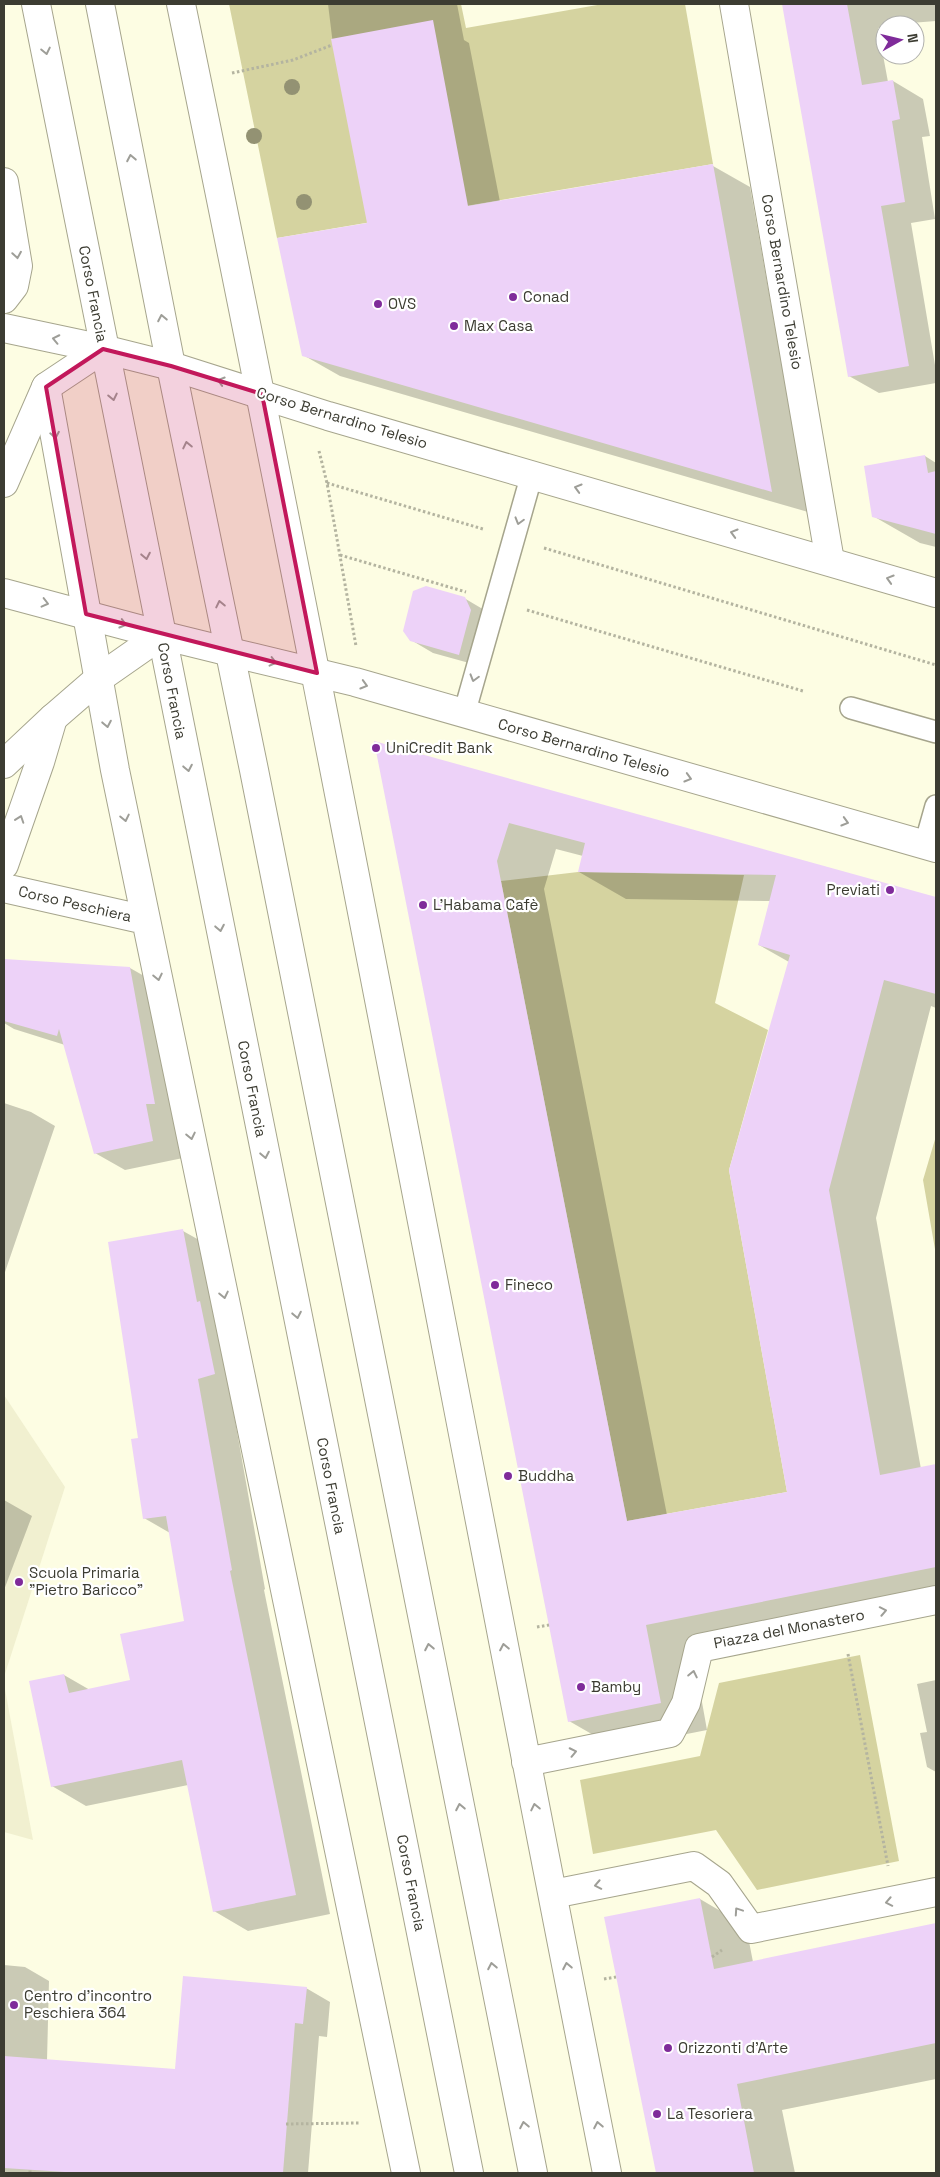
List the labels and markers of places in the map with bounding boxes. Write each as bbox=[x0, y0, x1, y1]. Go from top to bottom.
place label: Conad bbox=[523, 287, 569, 306]
marker: Conad bbox=[507, 291, 519, 303]
place label: OVS bbox=[388, 294, 416, 313]
marker: OVS bbox=[372, 298, 384, 310]
place label: Max Casa bbox=[464, 316, 533, 335]
marker: Max Casa bbox=[448, 320, 460, 332]
place label: UniCredit Bank bbox=[386, 738, 493, 757]
marker: UniCredit Bank bbox=[370, 742, 382, 754]
place label: Previati bbox=[827, 880, 880, 899]
marker: Previati bbox=[884, 884, 896, 896]
place label: L'Habama Cafè bbox=[433, 895, 539, 914]
marker: L'Habama Cafè bbox=[417, 899, 429, 911]
place label: Fineco bbox=[505, 1275, 553, 1294]
marker: Fineco bbox=[489, 1279, 501, 1291]
place label: Buddha bbox=[518, 1466, 575, 1485]
marker: Buddha bbox=[502, 1470, 514, 1482]
place label: Scuola Primaria "Pietro Baricco" bbox=[29, 1563, 143, 1599]
marker: Scuola Primaria "Pietro Baricco" bbox=[13, 1576, 25, 1588]
place label: Bamby bbox=[591, 1677, 641, 1696]
marker: Bamby bbox=[575, 1681, 587, 1693]
place label: Centro d'incontro Peschiera 364 bbox=[24, 1986, 152, 2022]
marker: Centro d'incontro Peschiera 364 bbox=[8, 1999, 20, 2011]
place label: Orizzonti d'Arte bbox=[678, 2038, 788, 2057]
marker: Orizzonti d'Arte bbox=[662, 2042, 674, 2054]
place label: La Tesoriera bbox=[667, 2104, 753, 2123]
marker: La Tesoriera bbox=[651, 2108, 663, 2120]

